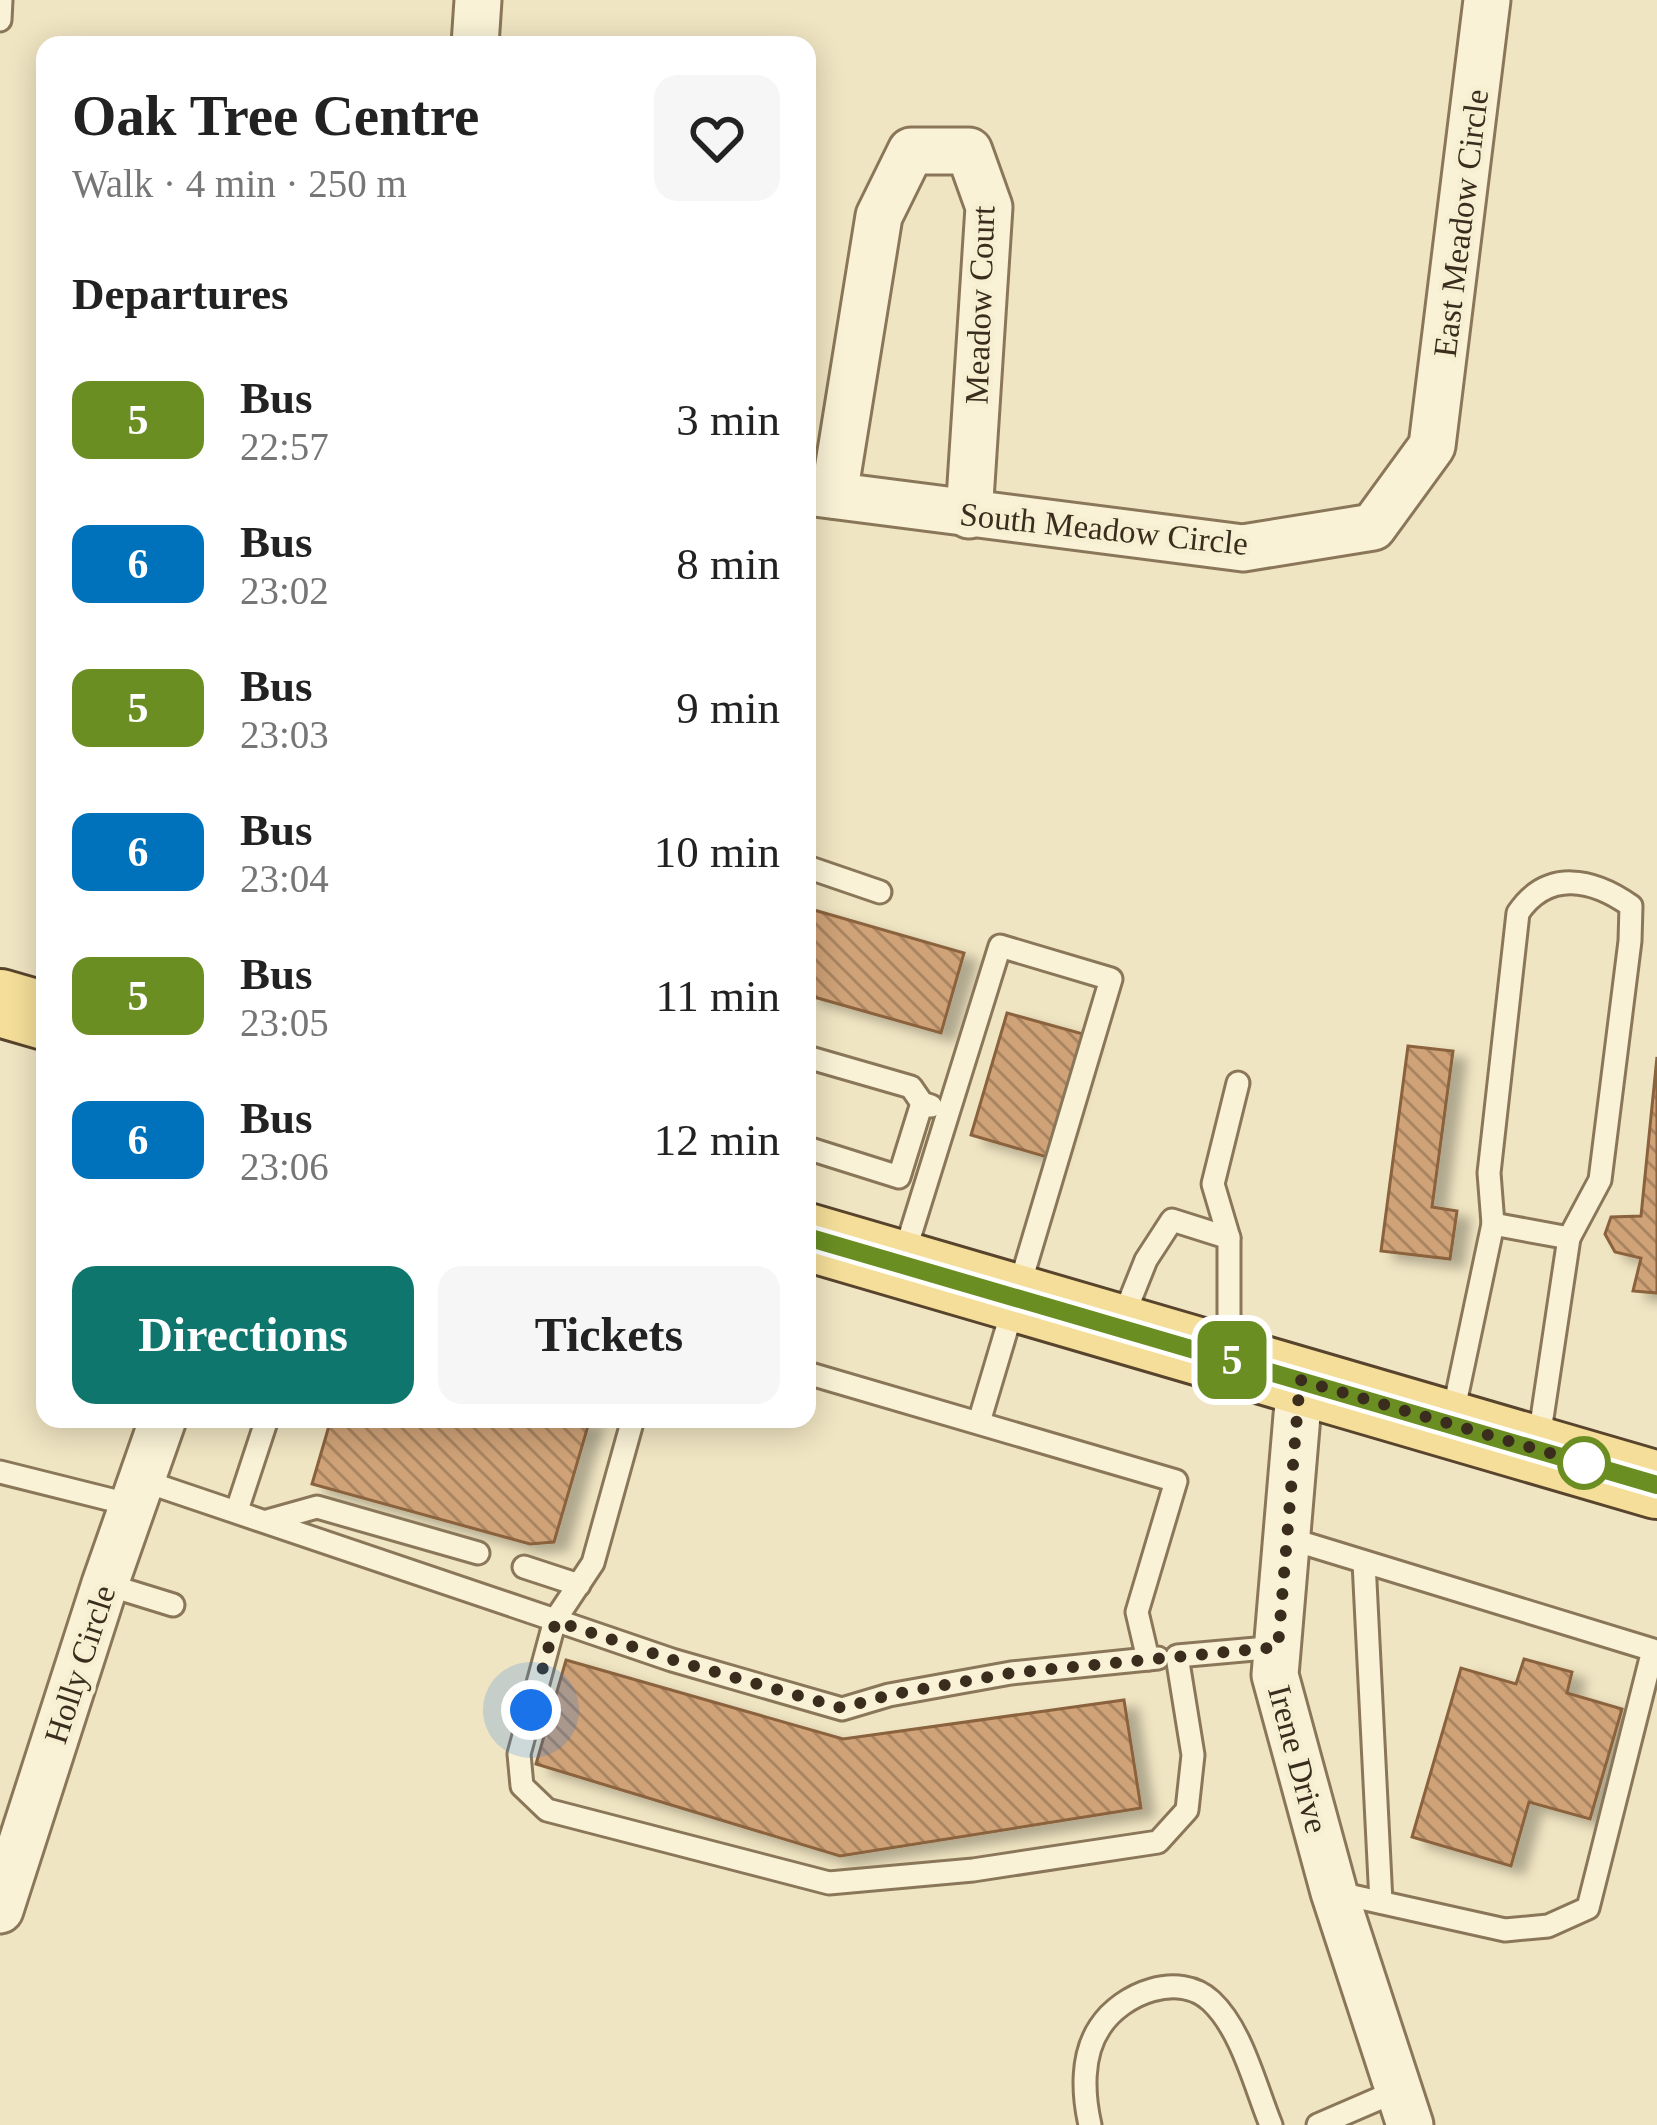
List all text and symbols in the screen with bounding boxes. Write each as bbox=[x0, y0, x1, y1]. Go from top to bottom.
button: heart bbox=[654, 75, 780, 201]
text: Oak Tree Centre bbox=[72, 84, 479, 147]
street label: East Meadow Circle bbox=[1427, 87, 1495, 359]
text: Walk · 4 min · 250 m bbox=[72, 162, 407, 205]
street label: Meadow Court bbox=[959, 205, 1001, 405]
text: Departures bbox=[72, 269, 289, 319]
text: Bus bbox=[240, 373, 313, 423]
text: 3 min bbox=[676, 395, 780, 445]
text: 5 bbox=[128, 397, 149, 443]
text: 22:57 bbox=[240, 425, 329, 468]
street label: South Meadow Circle bbox=[958, 496, 1250, 562]
text: Bus bbox=[240, 517, 313, 567]
text: 8 min bbox=[676, 539, 780, 589]
text: 6 bbox=[128, 541, 149, 587]
text: 23:02 bbox=[240, 569, 329, 612]
text: Bus bbox=[240, 661, 313, 711]
text: 9 min bbox=[676, 683, 780, 733]
text: 5 bbox=[128, 685, 149, 731]
text: 23:03 bbox=[240, 713, 329, 756]
text: Bus bbox=[240, 805, 313, 855]
text: 10 min bbox=[654, 827, 780, 877]
text: 6 bbox=[128, 829, 149, 875]
text: 23:04 bbox=[240, 857, 329, 900]
text: Bus bbox=[240, 949, 313, 999]
text: 11 min bbox=[655, 971, 780, 1021]
text: 5 bbox=[128, 973, 149, 1019]
text: 23:05 bbox=[240, 1001, 329, 1044]
text: Bus bbox=[240, 1093, 313, 1143]
text: 12 min bbox=[654, 1115, 780, 1165]
text: 6 bbox=[128, 1117, 149, 1163]
text: 23:06 bbox=[240, 1145, 329, 1188]
button: Directions bbox=[72, 1266, 414, 1404]
button: Tickets bbox=[438, 1266, 780, 1404]
line badge: 5 bbox=[1193, 1321, 1271, 1399]
text: 5 bbox=[1222, 1337, 1243, 1383]
unlabelled marker bbox=[1559, 1438, 1609, 1488]
street label: Holly Circle bbox=[37, 1581, 122, 1748]
your location bbox=[501, 1680, 561, 1740]
street label: Irene Drive bbox=[1261, 1682, 1335, 1837]

